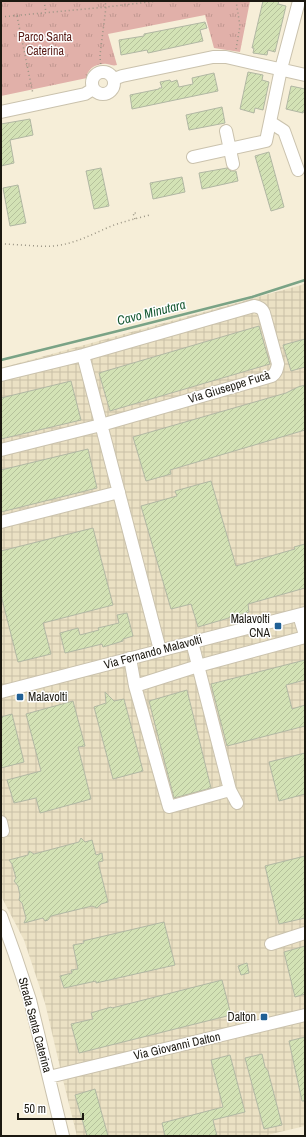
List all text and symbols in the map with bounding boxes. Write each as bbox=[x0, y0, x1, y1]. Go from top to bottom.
park label: Parco Santa Caterina bbox=[18, 29, 73, 59]
water label: Cavo Minutara bbox=[115, 296, 187, 329]
street label: Via Giuseppe Fucà bbox=[186, 367, 272, 407]
place label: Malavolti CNA bbox=[231, 611, 270, 641]
marker: Malavolti CNA bbox=[273, 621, 283, 631]
street label: Via Fernando Malavolti bbox=[102, 631, 204, 673]
place label: Malavolti bbox=[28, 689, 67, 705]
marker: Malavolti bbox=[15, 692, 25, 702]
street label: Strada Santa Caterina bbox=[15, 976, 56, 1075]
place label: Dalton bbox=[228, 1009, 256, 1025]
marker: Dalton bbox=[259, 1012, 269, 1022]
street label: Via Giovanni Dalton bbox=[132, 1028, 222, 1064]
scale bar bbox=[18, 1095, 83, 1121]
text: 50 m bbox=[24, 1101, 46, 1117]

